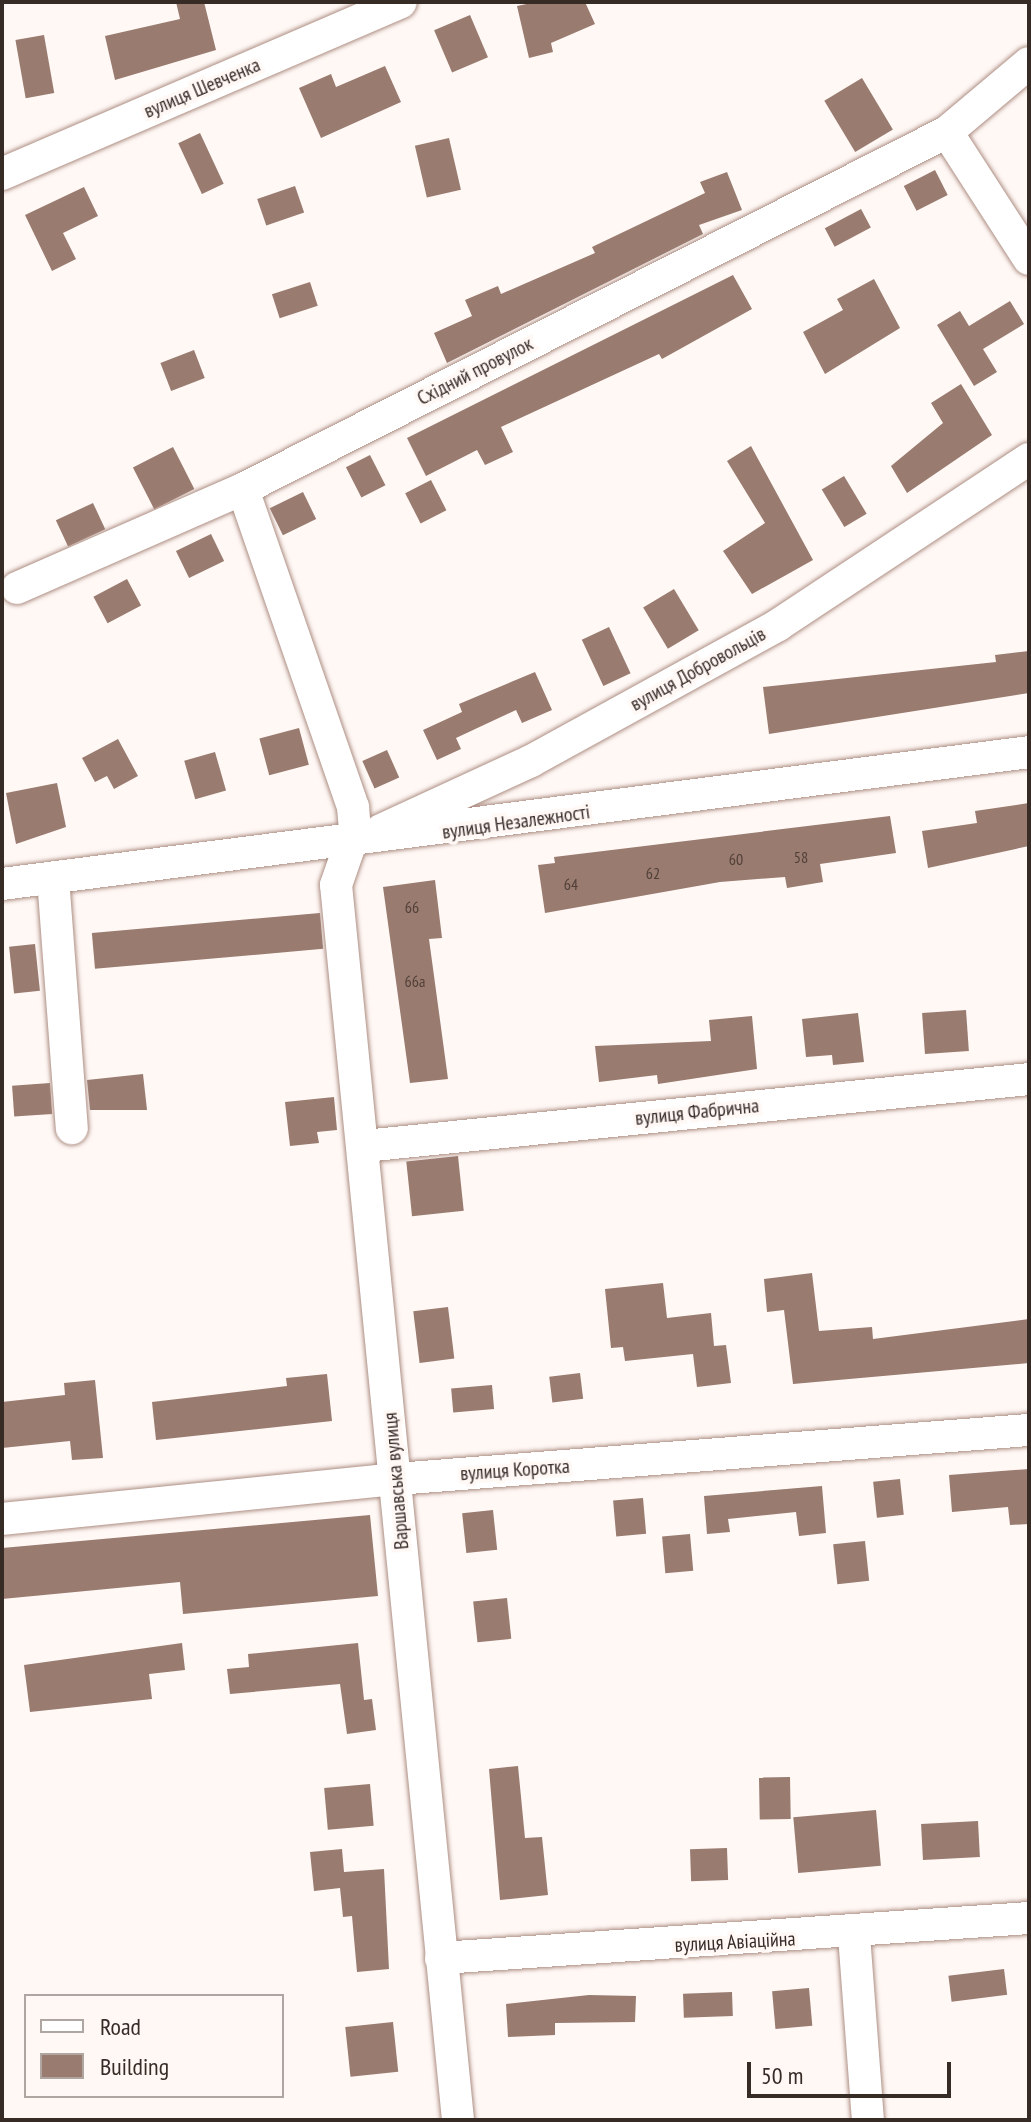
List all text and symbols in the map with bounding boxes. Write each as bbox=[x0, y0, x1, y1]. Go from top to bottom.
street label: вулиця Шевченка bbox=[140, 53, 264, 123]
street label: Східний провулок bbox=[413, 332, 537, 410]
street label: вулиця Добровольців bbox=[626, 622, 770, 716]
street label: вулиця Незалежності bbox=[441, 800, 591, 844]
house number: 58 bbox=[794, 847, 808, 867]
house number: 60 bbox=[729, 849, 743, 869]
house number: 62 bbox=[646, 863, 660, 883]
house number: 64 bbox=[564, 874, 578, 894]
house number: 66 bbox=[405, 897, 419, 917]
house number: 66а bbox=[405, 971, 425, 991]
street label: вулиця Фабрична bbox=[634, 1094, 760, 1130]
street label: Варшавська вулиця bbox=[378, 1411, 414, 1551]
street label: вулиця Коротка bbox=[459, 1454, 571, 1486]
street label: вулиця Авіаційна bbox=[674, 1927, 796, 1957]
legend bbox=[24, 1994, 284, 2098]
text: Road bbox=[100, 2011, 141, 2042]
scale bar bbox=[751, 2046, 955, 2096]
text: Building bbox=[100, 2051, 169, 2082]
text: 50 m bbox=[761, 2060, 803, 2091]

